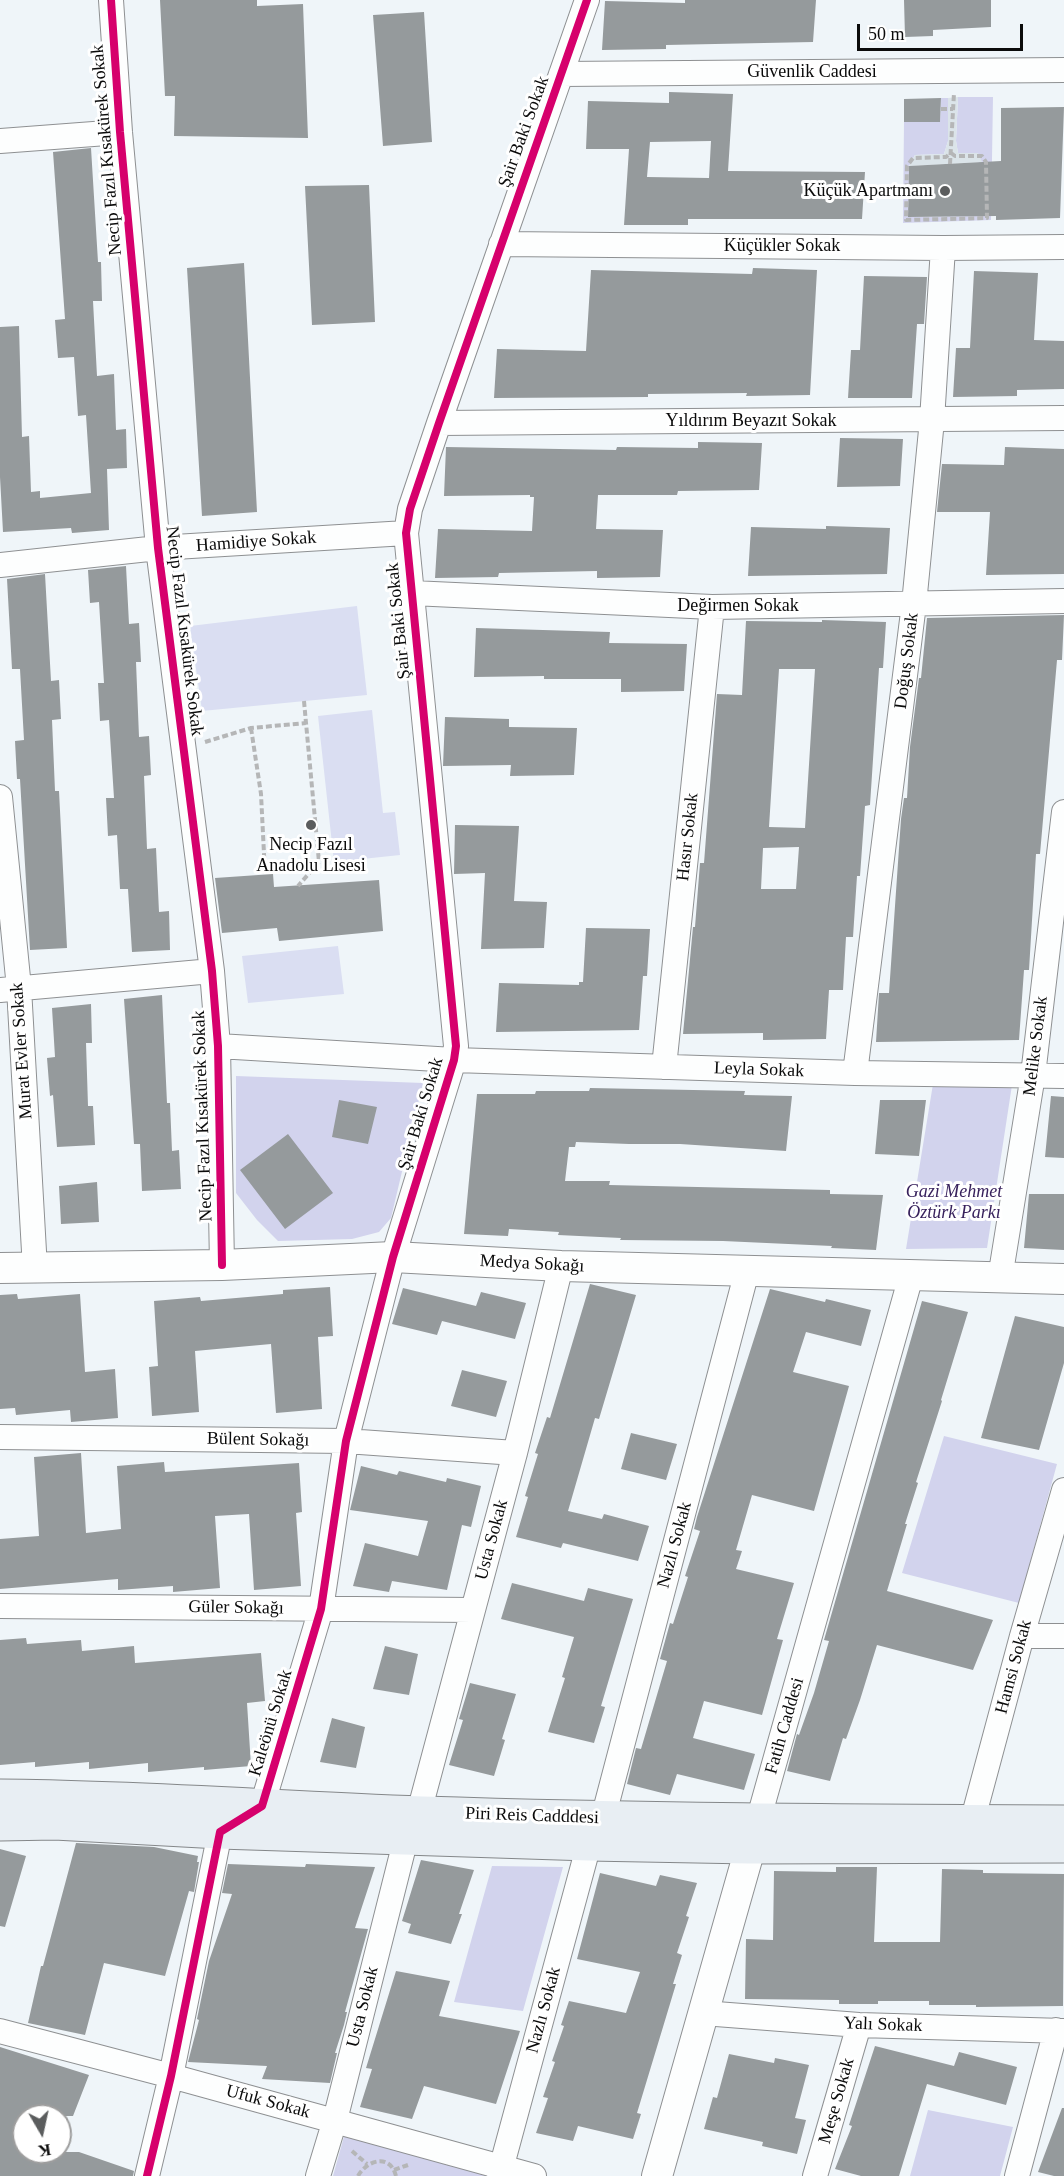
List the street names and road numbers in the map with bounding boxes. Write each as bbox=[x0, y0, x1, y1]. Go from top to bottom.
street label: Necip Fazıl Kısakürek Sokak bbox=[87, 44, 127, 256]
street label: Güvenlik Caddesi bbox=[747, 61, 877, 83]
street label: Şair Baki Sokak bbox=[494, 73, 554, 191]
street label: Küçükler Sokak bbox=[724, 235, 840, 257]
street label: Yıldırım Beyazıt Sokak bbox=[666, 410, 836, 432]
street label: Necip Fazıl Kısakürek Sokak bbox=[160, 525, 208, 737]
street label: Hamidiye Sokak bbox=[195, 527, 317, 557]
street label: Şair Baki Sokak bbox=[382, 562, 416, 680]
street label: Değirmen Sokak bbox=[677, 595, 799, 617]
street label: Doğuş Sokak bbox=[890, 612, 924, 710]
street label: Hasır Sokak bbox=[673, 792, 703, 882]
street label: Murat Evler Sokak bbox=[6, 982, 38, 1120]
street label: Melike Sokak bbox=[1019, 995, 1053, 1097]
street label: Necip Fazıl Kısakürek Sokak bbox=[189, 1010, 217, 1222]
street label: Şair Baki Sokak bbox=[394, 1055, 448, 1173]
street label: Leyla Sokak bbox=[713, 1058, 805, 1082]
street label: Medya Sokağı bbox=[479, 1250, 585, 1278]
street label: Bülent Sokağı bbox=[207, 1428, 309, 1452]
street label: Usta Sokak bbox=[471, 1497, 513, 1583]
street label: Nazlı Sokak bbox=[653, 1499, 697, 1591]
street label: Güler Sokağı bbox=[188, 1596, 284, 1620]
street label: Hamsi Sokak bbox=[991, 1618, 1037, 1716]
street label: Kaleönü Sokak bbox=[245, 1667, 297, 1779]
street label: Fatih Caddesi bbox=[761, 1675, 809, 1777]
street label: Piri Reis Cadddesi bbox=[465, 1803, 599, 1829]
street label: Usta Sokak bbox=[343, 1964, 383, 2050]
street label: Nazlı Sokak bbox=[522, 1964, 566, 2056]
street label: Yalı Sokak bbox=[843, 2013, 923, 2037]
street label: Meşe Sokak bbox=[814, 2055, 860, 2147]
street label: Ufuk Sokak bbox=[223, 2080, 313, 2124]

